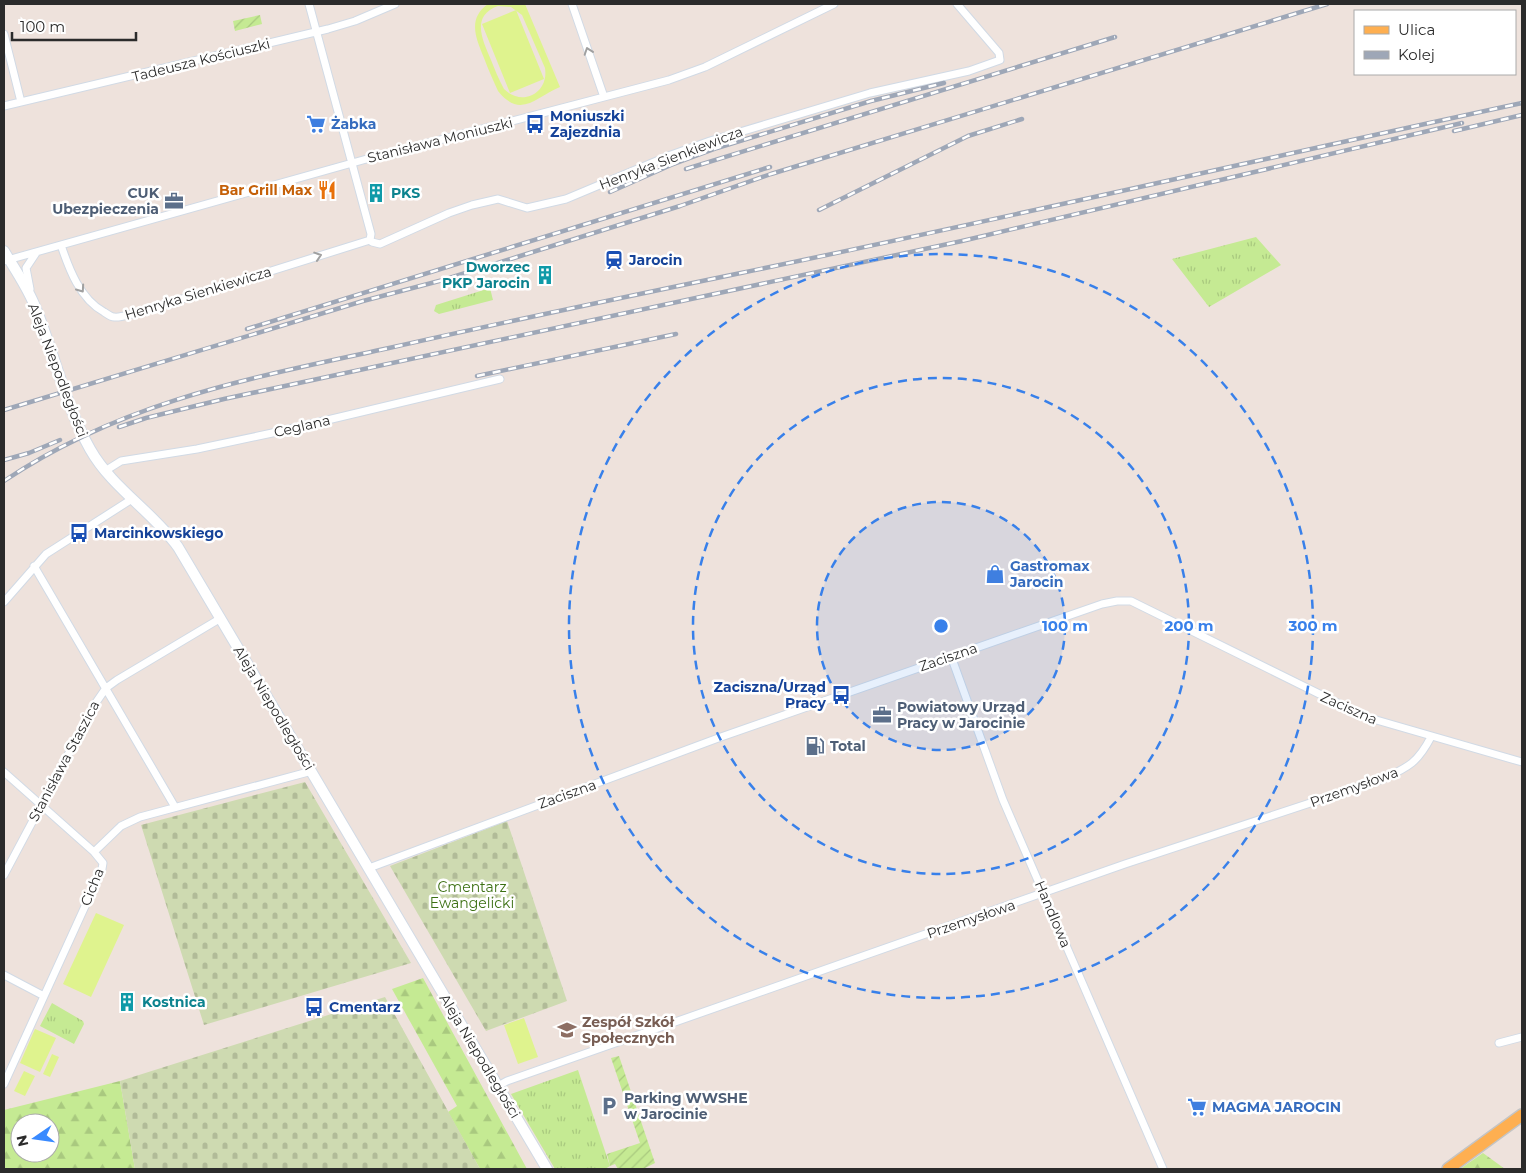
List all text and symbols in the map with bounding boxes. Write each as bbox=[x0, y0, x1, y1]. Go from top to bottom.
scale bar bbox=[12, 10, 136, 42]
legend bbox=[1354, 10, 1516, 75]
text: 100 m bbox=[20, 17, 65, 36]
text: Ulica bbox=[1398, 20, 1435, 39]
street label: Tadeusza Kościuszki bbox=[130, 34, 272, 86]
text: Kolej bbox=[1398, 45, 1435, 64]
one-way arrow bbox=[583, 47, 593, 56]
place label: Moniuszki Zajezdnia bbox=[550, 107, 624, 141]
supermarket icon: Żabka bbox=[305, 113, 327, 135]
street label: Stanisława Moniuszki bbox=[365, 113, 515, 167]
bus stop icon: Moniuszki Zajezdnia bbox=[524, 113, 546, 135]
place label: Żabka bbox=[331, 115, 376, 133]
street label: Henryka Sienkiewicza bbox=[597, 122, 745, 194]
restaurant icon: Bar Grill Max bbox=[316, 179, 338, 201]
place label: Bar Grill Max bbox=[219, 181, 313, 199]
building icon: PKS bbox=[365, 182, 387, 204]
place label: CUK Ubezpieczenia bbox=[52, 184, 160, 218]
place label: PKS bbox=[391, 184, 420, 202]
office icon: CUK Ubezpieczenia bbox=[163, 190, 185, 212]
station icon: Jarocin bbox=[603, 249, 625, 271]
place label: Jarocin bbox=[628, 251, 682, 269]
one-way arrow bbox=[314, 252, 322, 262]
place label: Dworzec PKP Jarocin bbox=[442, 258, 531, 292]
street label: Henryka Sienkiewicza bbox=[122, 262, 274, 324]
building icon: Dworzec PKP Jarocin bbox=[534, 264, 556, 286]
one-way arrow bbox=[75, 283, 84, 293]
street label: Aleja Niepodległości bbox=[24, 300, 92, 440]
street label: Ceglana bbox=[272, 411, 332, 441]
bus stop icon: Marcinkowskiego bbox=[68, 522, 90, 544]
place label: Marcinkowskiego bbox=[94, 524, 223, 542]
place label: Gastromax Jarocin bbox=[1009, 557, 1090, 591]
shop icon: Gastromax Jarocin bbox=[984, 563, 1006, 585]
text: 100 m bbox=[1042, 616, 1088, 635]
text: 200 m bbox=[1164, 616, 1214, 635]
text: 300 m bbox=[1287, 616, 1338, 635]
centre of rings bbox=[932, 617, 950, 635]
street label: Zaciszna bbox=[916, 639, 980, 675]
street label: Aleja Niepodległości bbox=[230, 642, 318, 774]
place label: Zaciszna/Urząd Pracy bbox=[714, 678, 827, 712]
bus stop icon: Zaciszna/Urząd Pracy bbox=[830, 684, 852, 706]
street label: Zaciszna bbox=[1318, 687, 1380, 729]
street label: Stanisława Staszica bbox=[24, 697, 104, 825]
place label: Powiatowy Urząd Pracy w Jarocinie bbox=[897, 698, 1026, 732]
office icon: Powiatowy Urząd Pracy w Jarocinie bbox=[871, 704, 893, 726]
fuel station icon: Total bbox=[804, 735, 826, 757]
place label: Total bbox=[830, 737, 866, 755]
street label: Przemysłowa bbox=[1307, 763, 1401, 811]
street label: Zaciszna bbox=[535, 775, 599, 813]
street label: Cicha bbox=[76, 865, 108, 909]
park label: Cmentarz Ewangelicki bbox=[430, 878, 514, 912]
street label: Handlowa bbox=[1031, 878, 1075, 950]
street label: Przemysłowa bbox=[924, 895, 1018, 943]
street label: Aleja Niepodległości bbox=[436, 990, 524, 1122]
building icon: Kostnica bbox=[116, 991, 138, 1013]
place label: Kostnica bbox=[142, 993, 206, 1011]
bus stop icon: Cmentarz bbox=[303, 996, 325, 1018]
place label: Cmentarz bbox=[329, 998, 401, 1016]
place label: Zespół Szkół Społecznych bbox=[582, 1013, 675, 1047]
school or university icon: Zespół Szkół Społecznych bbox=[556, 1019, 578, 1041]
place label: Parking WWSHE w Jarocinie bbox=[624, 1089, 748, 1123]
parking icon: Parking WWSHE w Jarocinie bbox=[598, 1095, 620, 1117]
supermarket icon: MAGMA JAROCIN bbox=[1186, 1096, 1208, 1118]
place label: MAGMA JAROCIN bbox=[1212, 1098, 1341, 1116]
north arrow bbox=[10, 1113, 60, 1163]
text: N bbox=[12, 1133, 32, 1148]

